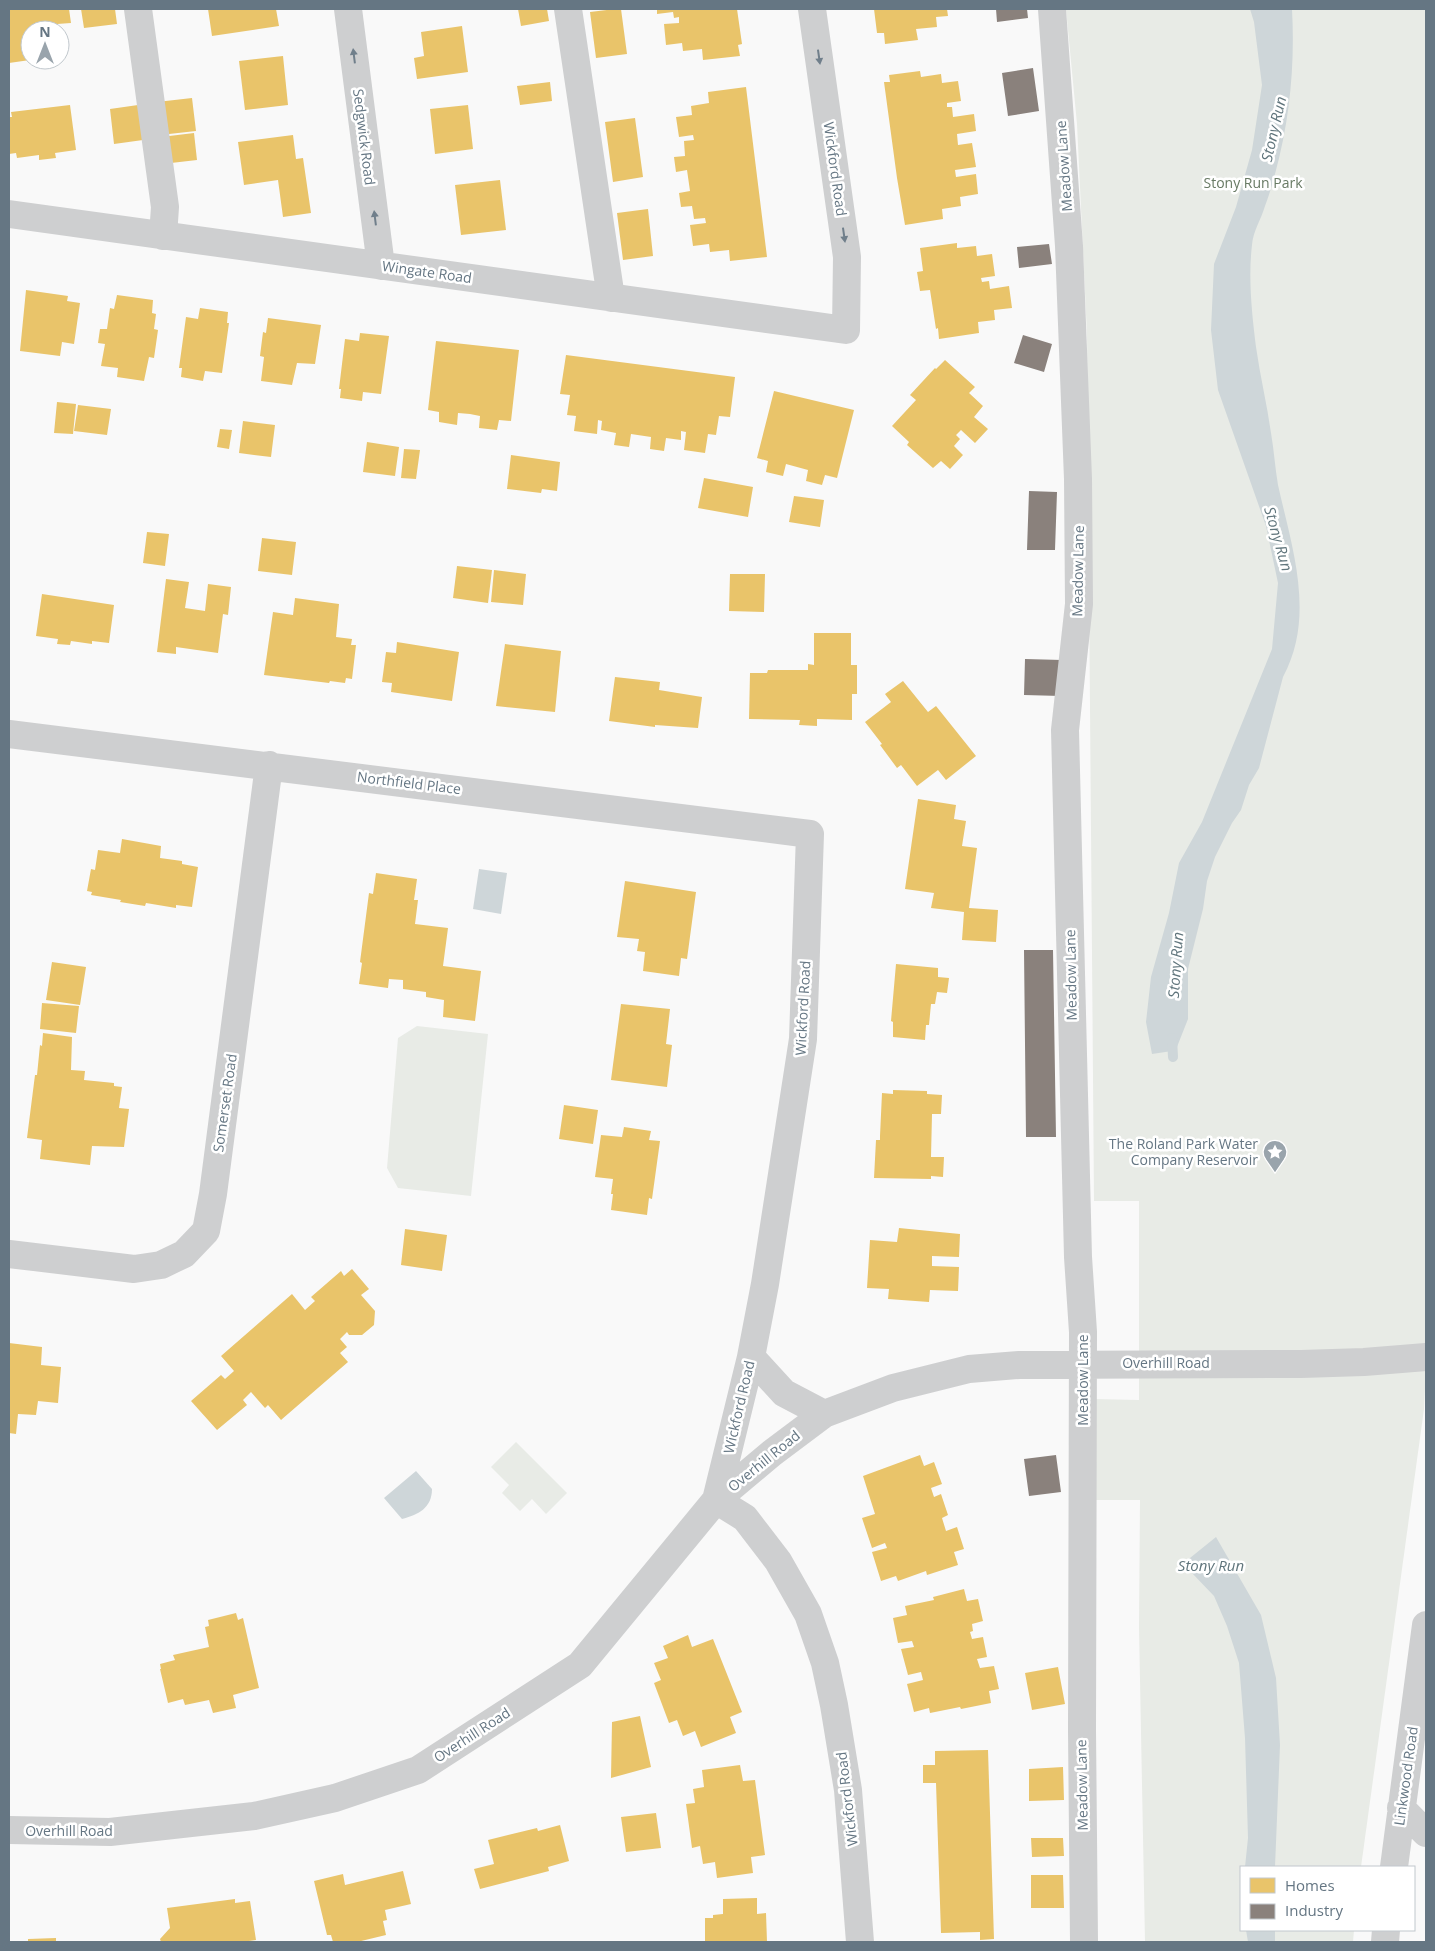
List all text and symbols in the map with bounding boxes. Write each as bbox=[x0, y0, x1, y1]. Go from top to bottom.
north arrow bbox=[20, 20, 70, 70]
text: N bbox=[39, 22, 51, 41]
one-way arrow bbox=[350, 48, 358, 64]
one-way arrow bbox=[815, 49, 823, 65]
street label: Sedgwick Road bbox=[349, 88, 380, 186]
water label: Stony Run bbox=[1256, 94, 1290, 163]
street label: Meadow Lane bbox=[1051, 120, 1076, 212]
street label: Wickford Road bbox=[819, 121, 852, 217]
park label: Stony Run Park bbox=[1203, 173, 1303, 192]
one-way arrow bbox=[370, 209, 378, 225]
one-way arrow bbox=[840, 228, 848, 244]
street label: Wingate Road bbox=[381, 256, 473, 287]
water label: Stony Run bbox=[1260, 504, 1298, 573]
street label: Meadow Lane bbox=[1067, 525, 1088, 617]
street label: Northfield Place bbox=[356, 767, 462, 798]
street label: Meadow Lane bbox=[1060, 929, 1081, 1021]
water label: Stony Run bbox=[1163, 931, 1187, 999]
street label: Wickford Road bbox=[791, 960, 814, 1056]
street label: Somerset Road bbox=[208, 1052, 241, 1153]
place label: The Roland Park Water Company Reservoir bbox=[1109, 1134, 1258, 1169]
place icon: The Roland Park Water Company Reservoir bbox=[1262, 1139, 1288, 1173]
street label: Meadow Lane bbox=[1073, 1334, 1092, 1426]
street label: Overhill Road bbox=[1122, 1353, 1210, 1372]
street label: Wickford Road bbox=[719, 1358, 758, 1455]
street label: Overhill Road bbox=[724, 1426, 804, 1496]
water label: Stony Run bbox=[1178, 1555, 1244, 1575]
street label: Overhill Road bbox=[430, 1703, 514, 1766]
street label: Linkwood Road bbox=[1389, 1725, 1422, 1827]
street label: Meadow Lane bbox=[1071, 1739, 1092, 1831]
street label: Wickford Road bbox=[831, 1751, 862, 1847]
street label: Overhill Road bbox=[25, 1821, 113, 1840]
legend bbox=[1240, 1866, 1415, 1931]
text: Homes bbox=[1285, 1875, 1335, 1895]
text: Industry bbox=[1285, 1900, 1343, 1920]

